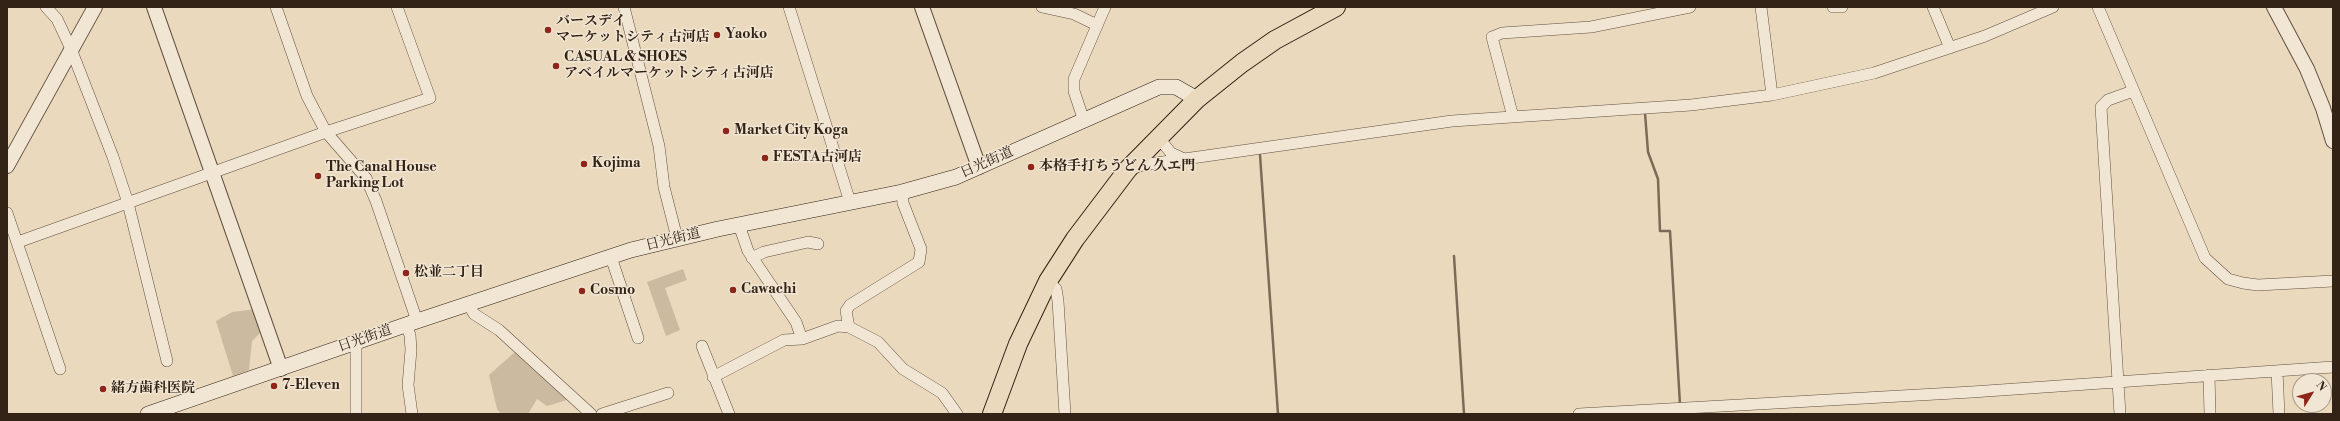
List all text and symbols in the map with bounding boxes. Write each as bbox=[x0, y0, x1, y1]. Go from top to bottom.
place label: バースデイ マーケットシティ古河店 bbox=[556, 14, 710, 46]
marker: バースデイ マーケットシティ古河店 bbox=[543, 25, 553, 35]
place label: Yaoko bbox=[725, 27, 767, 43]
marker: Yaoko bbox=[712, 30, 722, 40]
place label: CASUAL & SHOES アベイルマーケットシティ古河店 bbox=[564, 50, 774, 82]
marker: CASUAL & SHOES アベイルマーケットシティ古河店 bbox=[551, 61, 561, 71]
place label: Market City Koga bbox=[734, 123, 848, 139]
marker: Market City Koga bbox=[721, 126, 731, 136]
street label: 日光街道 bbox=[958, 144, 1016, 182]
place label: FESTA古河店 bbox=[773, 150, 862, 166]
marker: FESTA古河店 bbox=[760, 153, 770, 163]
place label: Kojima bbox=[592, 156, 641, 172]
marker: Kojima bbox=[579, 159, 589, 169]
place label: 本格手打ちうどん 久エ門 bbox=[1039, 159, 1195, 175]
place label: The Canal House Parking Lot bbox=[326, 160, 437, 192]
marker: 本格手打ちうどん 久エ門 bbox=[1026, 162, 1036, 172]
marker: The Canal House Parking Lot bbox=[313, 171, 323, 181]
street label: 日光街道 bbox=[644, 225, 702, 255]
place label: 松並二丁目 bbox=[414, 265, 484, 281]
marker: 松並二丁目 bbox=[401, 268, 411, 278]
place label: Cawachi bbox=[741, 282, 796, 298]
place label: Cosmo bbox=[590, 283, 635, 299]
marker: Cawachi bbox=[728, 285, 738, 295]
marker: Cosmo bbox=[577, 286, 587, 296]
street label: 日光街道 bbox=[336, 322, 394, 356]
north arrow bbox=[2292, 373, 2332, 413]
place label: 7-Eleven bbox=[282, 378, 340, 394]
text: N bbox=[2313, 379, 2329, 394]
place label: 緒方歯科医院 bbox=[111, 381, 195, 397]
marker: 7-Eleven bbox=[269, 381, 279, 391]
marker: 緒方歯科医院 bbox=[98, 384, 108, 394]

